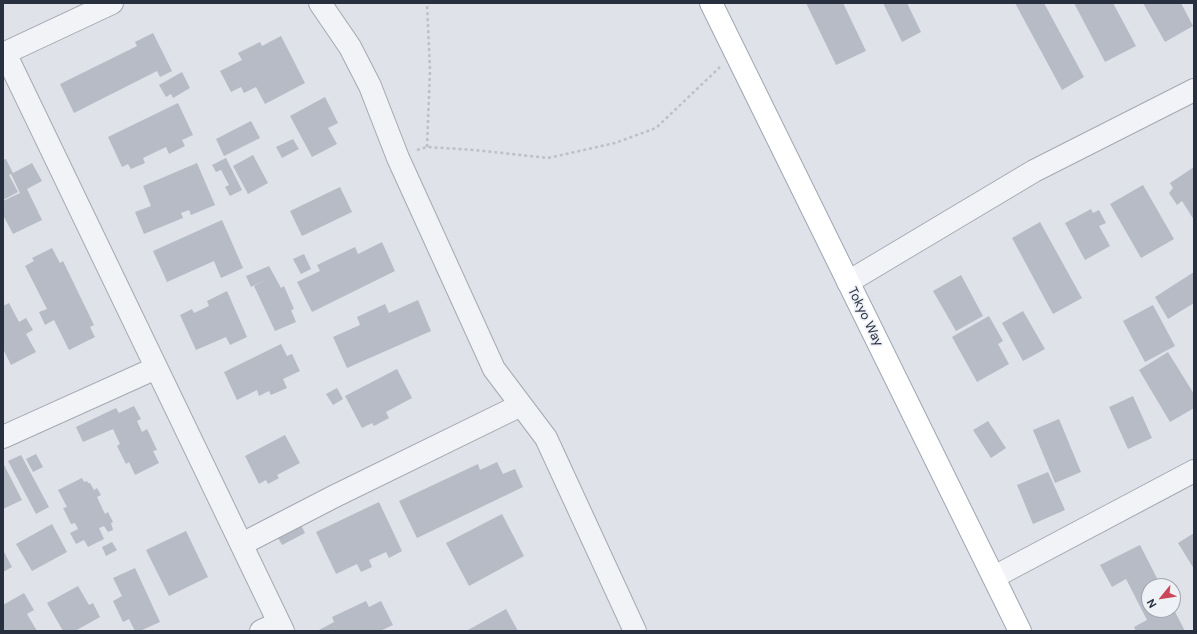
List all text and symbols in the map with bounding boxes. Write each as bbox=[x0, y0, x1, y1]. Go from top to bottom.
street label: Tokyo Way bbox=[844, 285, 886, 349]
north arrow bbox=[1141, 578, 1181, 618]
text: N bbox=[1143, 597, 1160, 610]

